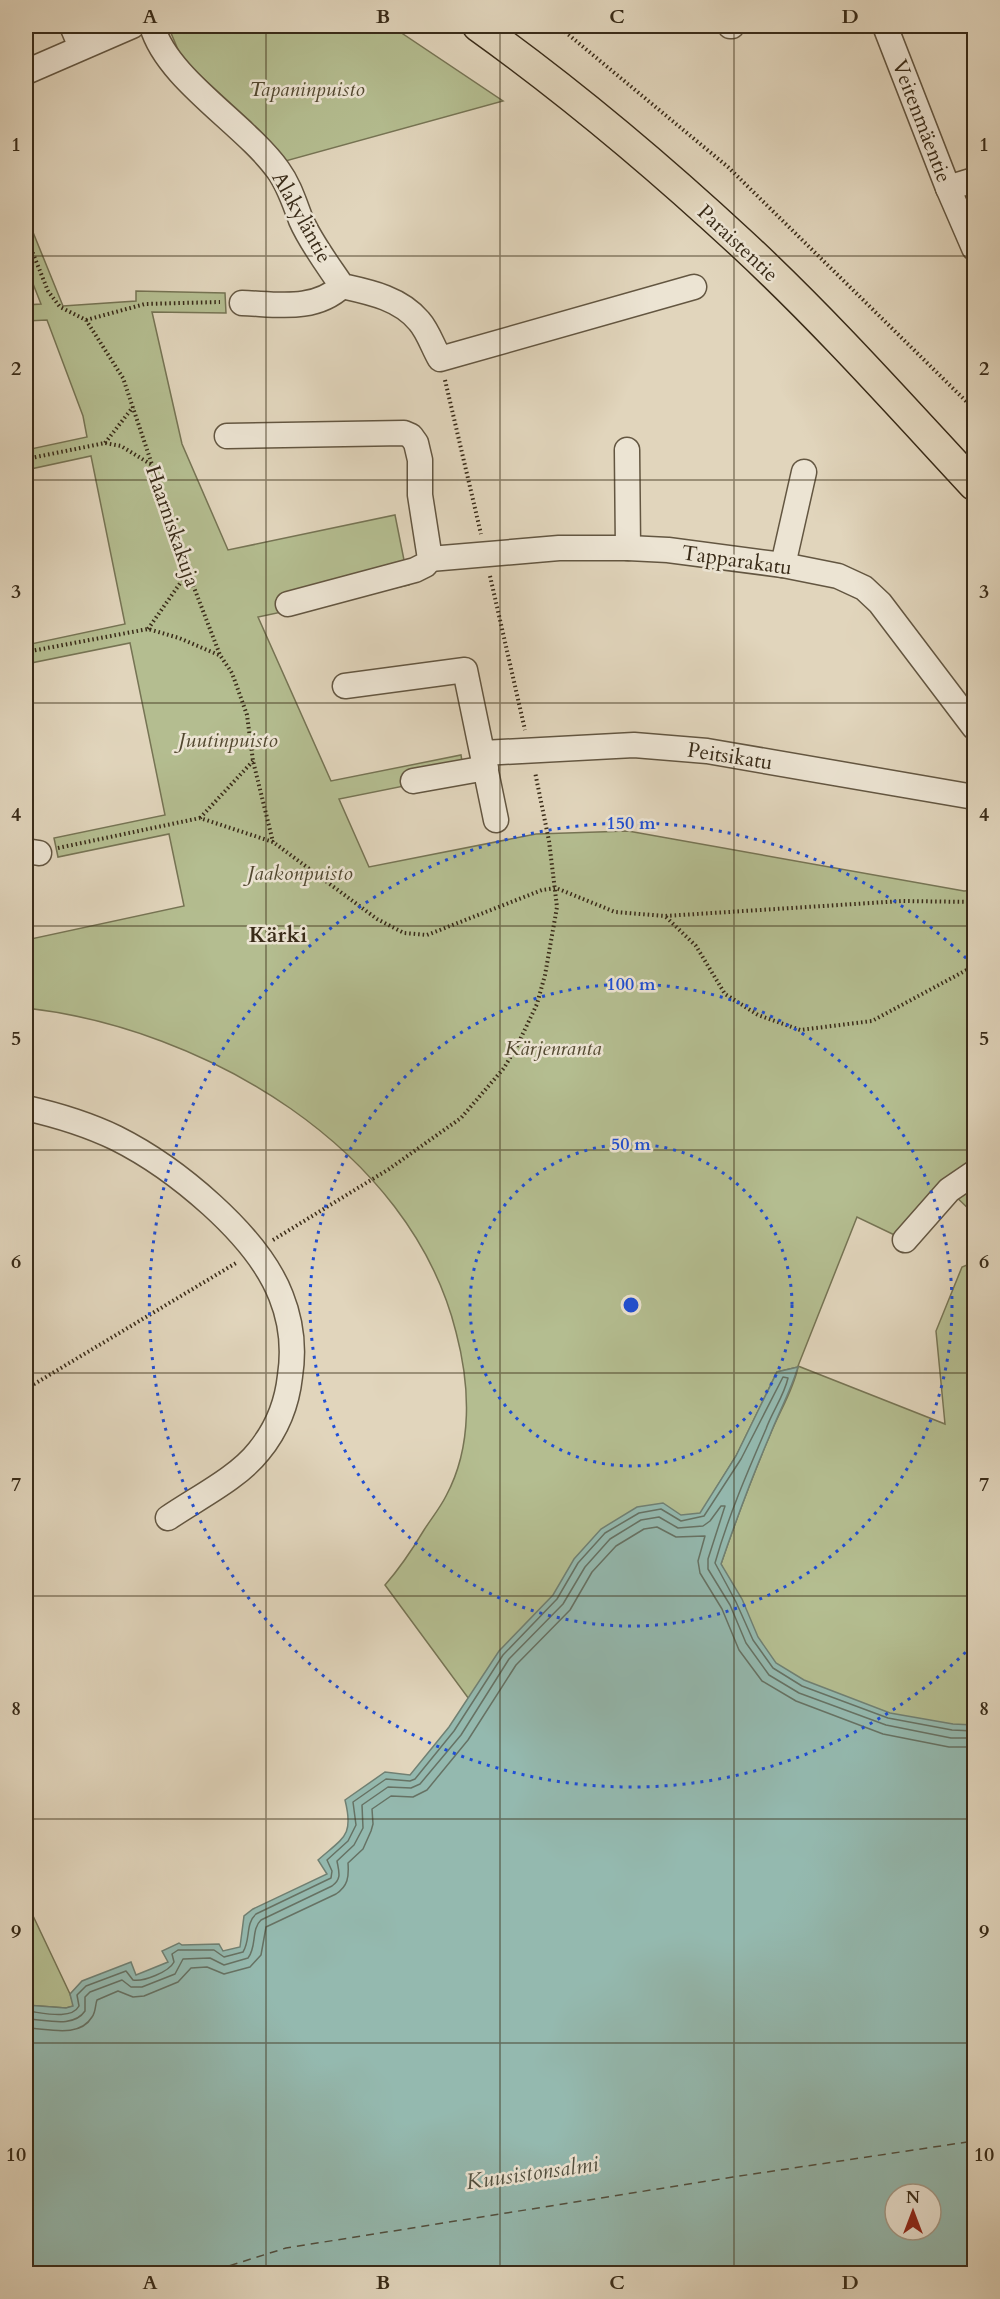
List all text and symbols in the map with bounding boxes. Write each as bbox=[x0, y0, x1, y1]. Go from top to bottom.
text: A bbox=[142, 3, 158, 30]
text: B bbox=[376, 3, 390, 30]
text: C bbox=[609, 3, 625, 30]
text: D bbox=[841, 3, 859, 30]
street label: Veitenmäentie bbox=[885, 56, 958, 187]
park label: Tapaninpuisto bbox=[249, 75, 365, 104]
text: 1 bbox=[11, 131, 21, 158]
text: 1 bbox=[979, 131, 989, 158]
street label: Alakyläntie bbox=[265, 166, 339, 268]
street label: Paraistentie bbox=[691, 198, 785, 289]
text: 2 bbox=[11, 355, 21, 382]
text: 2 bbox=[979, 355, 989, 382]
street label: Haarniskakuja bbox=[138, 462, 207, 591]
street label: Tapparakatu bbox=[680, 538, 794, 583]
text: 3 bbox=[11, 578, 21, 605]
text: 3 bbox=[979, 578, 989, 605]
park label: Juutinpuisto bbox=[173, 726, 278, 755]
street label: Peitsikatu bbox=[685, 735, 775, 778]
text: 4 bbox=[11, 801, 21, 828]
text: 4 bbox=[979, 801, 989, 828]
text: 150 m bbox=[606, 811, 656, 836]
park label: Jaakonpuisto bbox=[242, 859, 353, 888]
district label: Kärki bbox=[249, 920, 307, 950]
text: 100 m bbox=[606, 972, 656, 997]
text: 5 bbox=[11, 1025, 21, 1052]
text: 5 bbox=[979, 1025, 989, 1052]
park label: Kärjenranta bbox=[504, 1034, 602, 1063]
text: 50 m bbox=[611, 1132, 651, 1157]
text: 6 bbox=[11, 1248, 21, 1275]
text: 6 bbox=[979, 1248, 989, 1275]
centre of rings bbox=[621, 1295, 641, 1315]
text: 7 bbox=[11, 1471, 21, 1498]
text: 7 bbox=[979, 1471, 989, 1498]
text: 8 bbox=[11, 1695, 21, 1722]
text: 8 bbox=[979, 1695, 989, 1722]
text: 9 bbox=[11, 1918, 21, 1945]
text: 9 bbox=[979, 1918, 989, 1945]
text: 10 bbox=[6, 2141, 26, 2168]
text: 10 bbox=[974, 2141, 994, 2168]
water label: Kuusistonsalmi bbox=[464, 2149, 601, 2197]
north arrow bbox=[883, 2182, 943, 2242]
text: N bbox=[906, 2187, 920, 2209]
text: A bbox=[142, 2269, 158, 2296]
text: B bbox=[376, 2269, 390, 2296]
text: C bbox=[609, 2269, 625, 2296]
text: D bbox=[841, 2269, 859, 2296]

